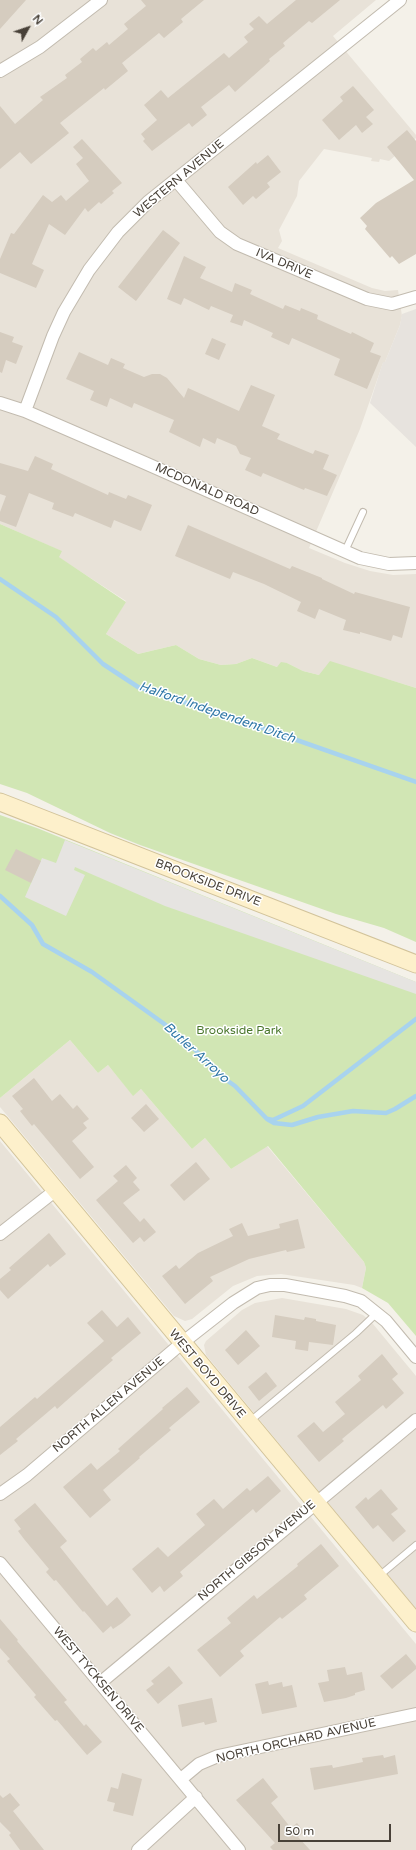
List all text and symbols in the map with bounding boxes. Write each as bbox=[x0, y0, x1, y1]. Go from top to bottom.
north arrow bbox=[8, 8, 48, 48]
text: N bbox=[30, 12, 45, 28]
street label: WESTERN AVENUE bbox=[131, 137, 227, 221]
street label: IVA DRIVE bbox=[253, 246, 315, 282]
street label: MCDONALD ROAD bbox=[153, 461, 261, 519]
water label: Halford Independent Ditch bbox=[137, 679, 297, 747]
street label: BROOKSIDE DRIVE bbox=[153, 856, 263, 910]
water label: Butler Arroyo bbox=[160, 1020, 232, 1086]
park label: Brookside Park bbox=[196, 1024, 282, 1038]
street label: WEST BOYD DRIVE bbox=[166, 1327, 248, 1421]
street label: NORTH ALLEN AVENUE bbox=[50, 1354, 168, 1456]
street label: NORTH GIBSON AVENUE bbox=[195, 1498, 319, 1604]
street label: WEST TYCKSEN DRIVE bbox=[50, 1624, 146, 1736]
street label: NORTH ORCHARD AVENUE bbox=[215, 1716, 377, 1766]
scale bar bbox=[280, 1816, 393, 1842]
text: 50 m bbox=[285, 1824, 314, 1838]

